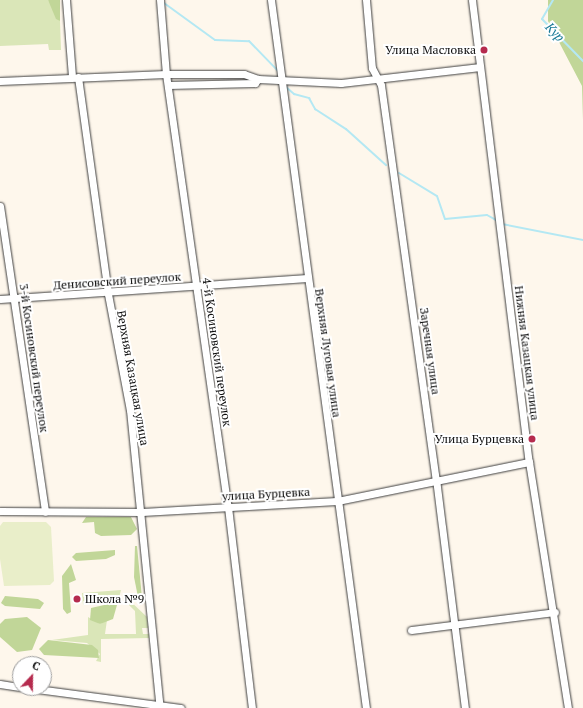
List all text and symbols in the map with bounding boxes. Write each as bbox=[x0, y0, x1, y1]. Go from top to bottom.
water label: Кур bbox=[542, 19, 568, 45]
place label: Улица Масловка bbox=[385, 43, 476, 57]
marker: Улица Масловка bbox=[479, 45, 489, 55]
street label: Денисовский переулок bbox=[53, 269, 181, 293]
street label: 4-й Косиновский переулок bbox=[199, 277, 235, 427]
street label: 3-й Косиновский переулок bbox=[16, 283, 52, 433]
street label: Нижняя Казацкая улица bbox=[512, 285, 542, 421]
street label: Верхняя Луговая улица bbox=[312, 288, 344, 418]
street label: Заречная улица bbox=[417, 307, 443, 395]
street label: Верхняя Казацкая улица bbox=[114, 309, 152, 447]
place label: Улица Бурцевка bbox=[435, 432, 524, 446]
marker: Улица Бурцевка bbox=[527, 434, 537, 444]
street label: улица Бурцевка bbox=[222, 484, 310, 504]
place label: Школа №9 bbox=[85, 592, 144, 606]
marker: Школа №9 bbox=[72, 594, 82, 604]
north arrow bbox=[12, 656, 52, 696]
text: С bbox=[30, 658, 42, 674]

